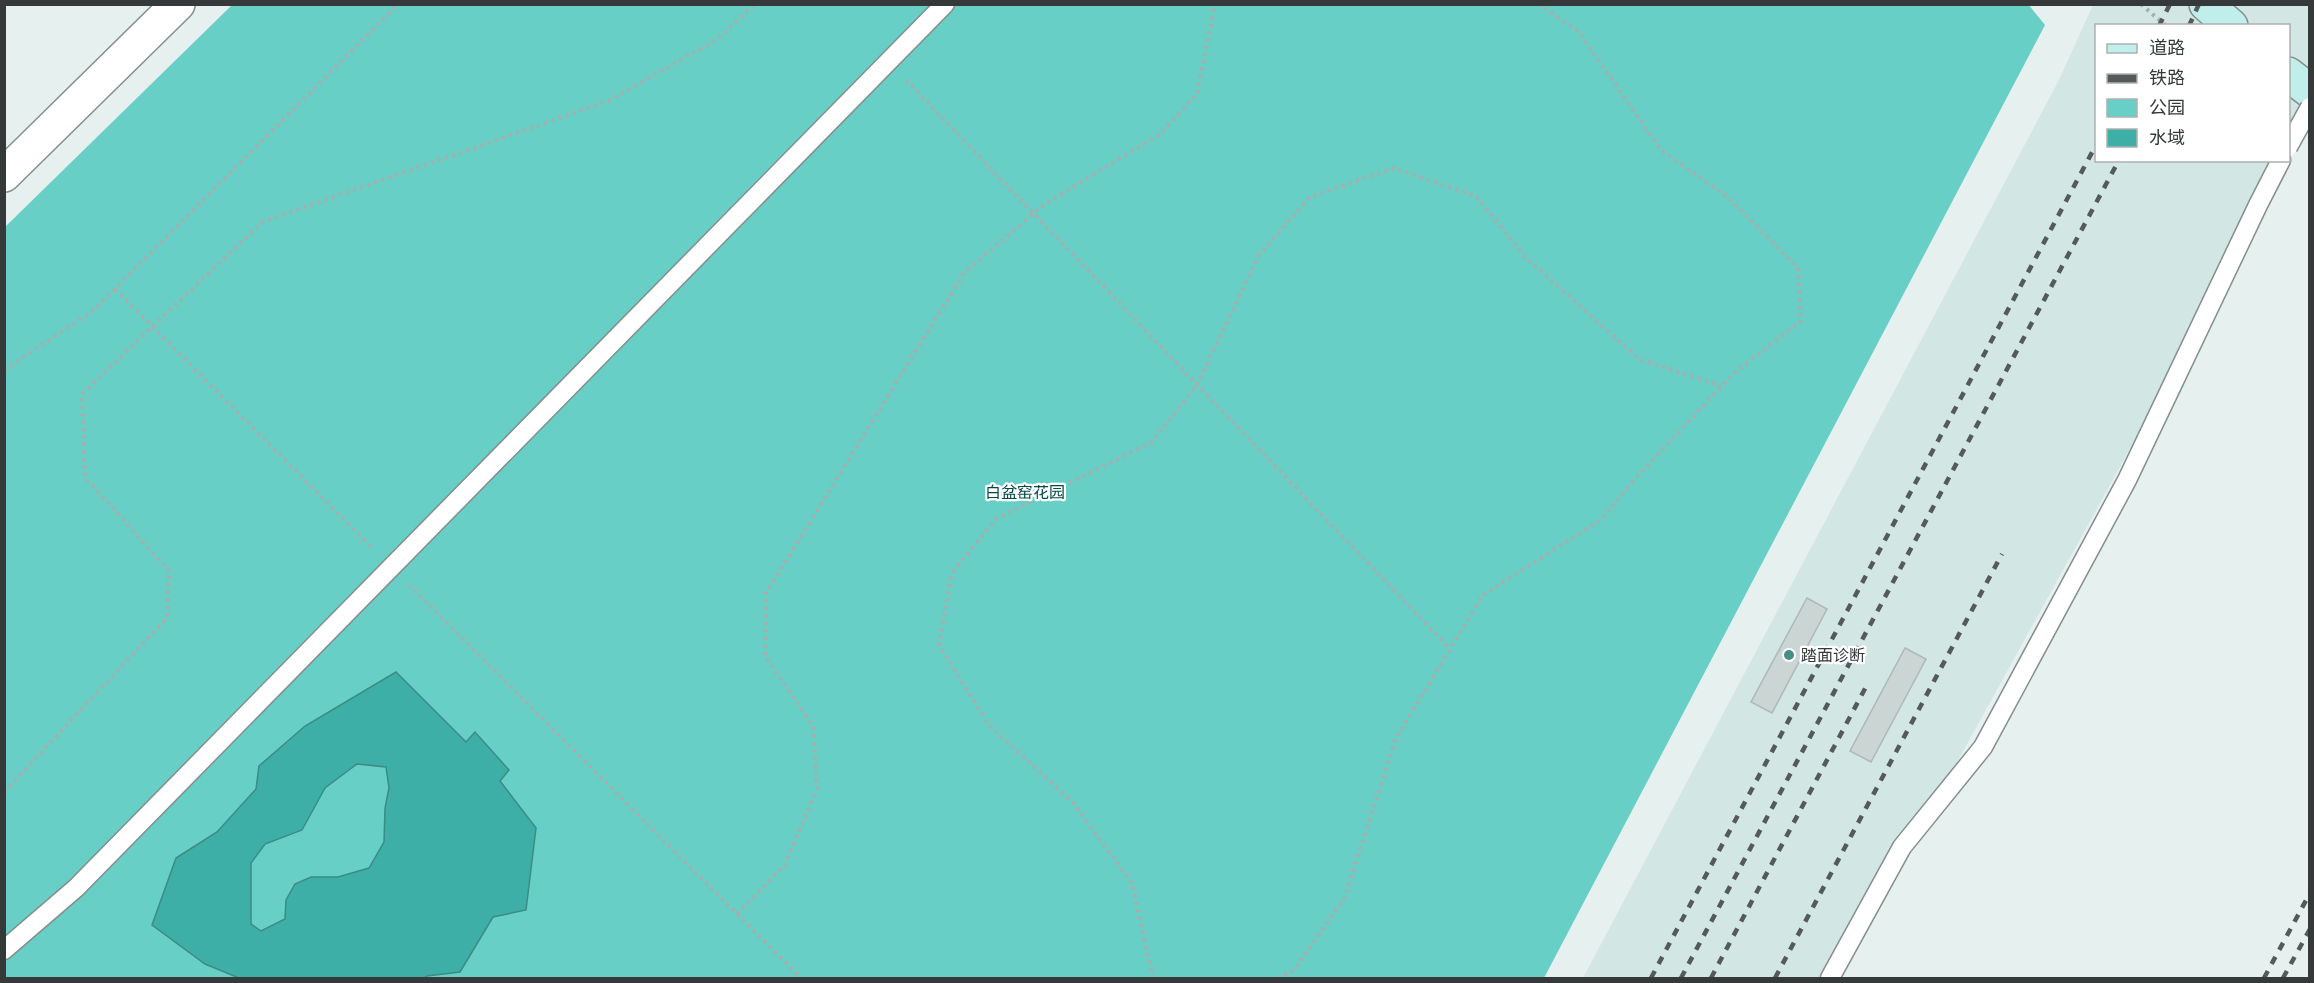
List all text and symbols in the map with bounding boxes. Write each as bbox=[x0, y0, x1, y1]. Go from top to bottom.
legend bbox=[2095, 24, 2290, 162]
text: 道路 bbox=[2149, 37, 2185, 58]
text: 铁路 bbox=[2149, 67, 2185, 88]
text: 公园 bbox=[2149, 97, 2185, 118]
text: 水域 bbox=[2149, 127, 2185, 148]
park label: 白盆窑花园 bbox=[985, 483, 1065, 502]
place label: 踏面诊断 bbox=[1801, 646, 1865, 665]
marker: 踏面诊断 bbox=[1782, 648, 1796, 662]

